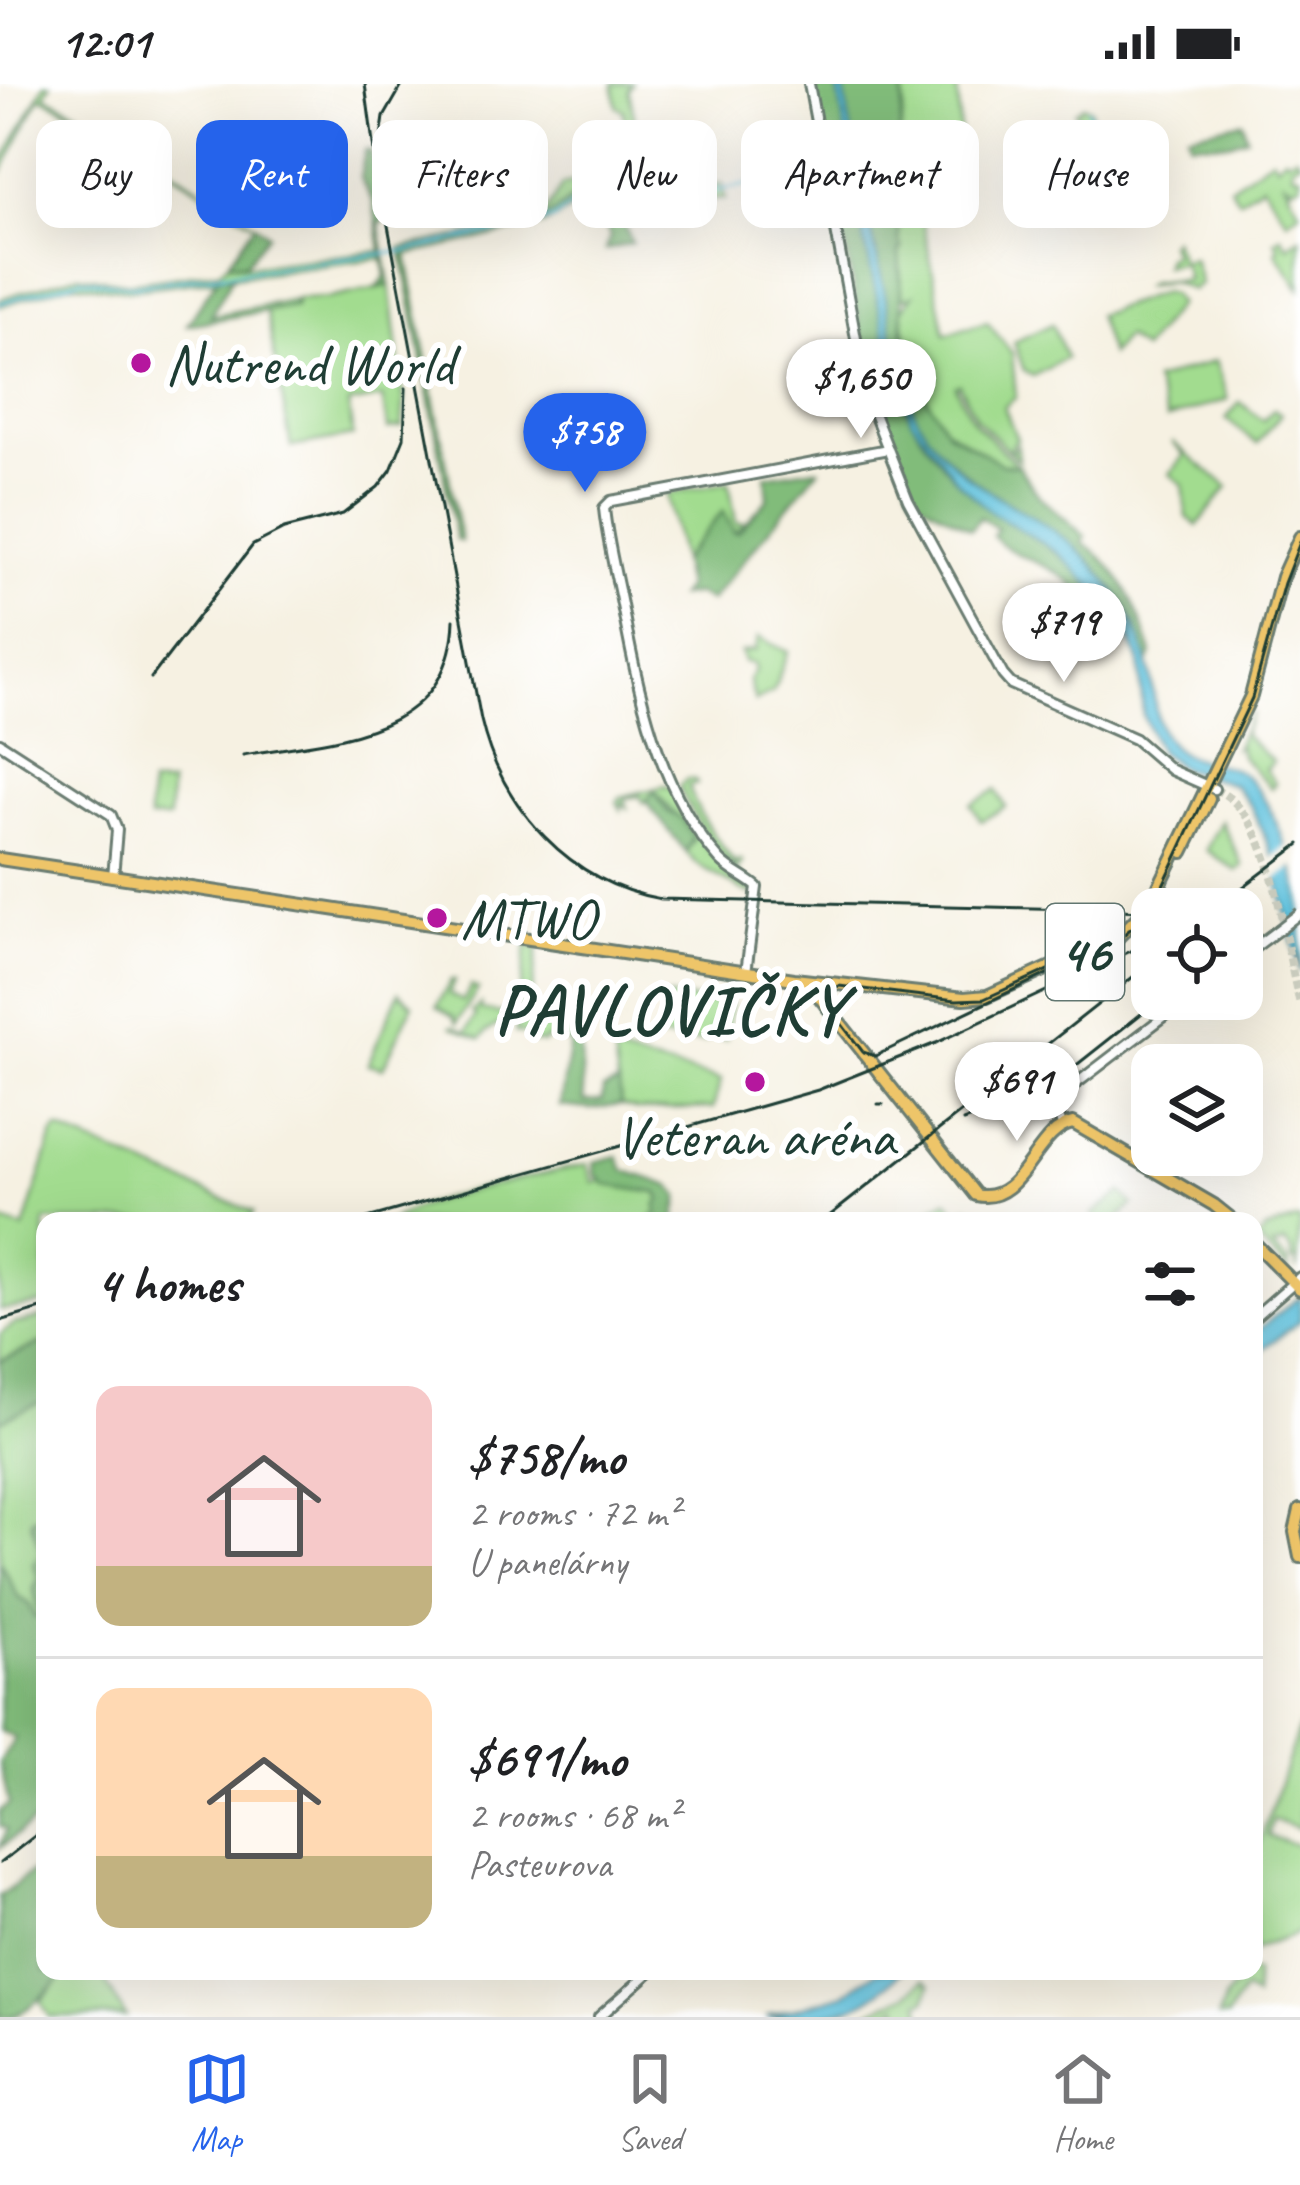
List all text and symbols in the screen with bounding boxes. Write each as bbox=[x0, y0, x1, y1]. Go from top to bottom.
text: 12:01 bbox=[60, 14, 150, 71]
chip: Buy bbox=[36, 120, 172, 228]
chip: Rent bbox=[196, 120, 348, 228]
chip: Filters bbox=[372, 120, 548, 228]
chip: New bbox=[572, 120, 717, 228]
chip: Apartment bbox=[741, 120, 979, 228]
chip: House bbox=[1003, 120, 1169, 228]
place label: Nutrend World bbox=[165, 328, 462, 400]
pin: $1,650 bbox=[763, 339, 959, 441]
marker: Nutrend World bbox=[128, 350, 154, 376]
text: $1,650 bbox=[813, 353, 909, 402]
pin: $758 bbox=[514, 393, 656, 495]
text: $758 bbox=[550, 407, 620, 456]
pin: $719 bbox=[993, 583, 1135, 685]
text: $719 bbox=[1029, 597, 1099, 646]
place label: MTWO bbox=[461, 883, 600, 955]
map controls bbox=[1131, 888, 1263, 1176]
button: locate bbox=[1131, 888, 1263, 1020]
road number: 46 bbox=[1046, 904, 1124, 1000]
marker: MTWO bbox=[424, 905, 450, 931]
district label: PAVLOVIČKY bbox=[495, 967, 859, 1054]
pin: $691 bbox=[946, 1042, 1088, 1144]
button: layers bbox=[1131, 1044, 1263, 1176]
text: $691 bbox=[982, 1056, 1052, 1105]
marker: Veteran aréna bbox=[742, 1069, 768, 1095]
place label: Veteran aréna bbox=[615, 1101, 899, 1173]
icon: filters bbox=[1137, 1251, 1203, 1317]
text: 4 homes bbox=[96, 1252, 240, 1316]
text: $758/mo bbox=[468, 1425, 624, 1489]
icon: home bbox=[192, 1434, 336, 1578]
text: 2 rooms · 72 m² bbox=[468, 1489, 679, 1538]
text: U panelárny bbox=[468, 1538, 627, 1587]
text: $691/mo bbox=[468, 1727, 626, 1791]
icon: home bbox=[192, 1736, 336, 1880]
text: 2 rooms · 68 m² bbox=[468, 1791, 679, 1840]
text: Pasteurova bbox=[468, 1840, 611, 1889]
tab: Map bbox=[184, 2046, 250, 2160]
tab: Saved bbox=[617, 2046, 683, 2160]
tab: Home bbox=[1050, 2046, 1116, 2160]

